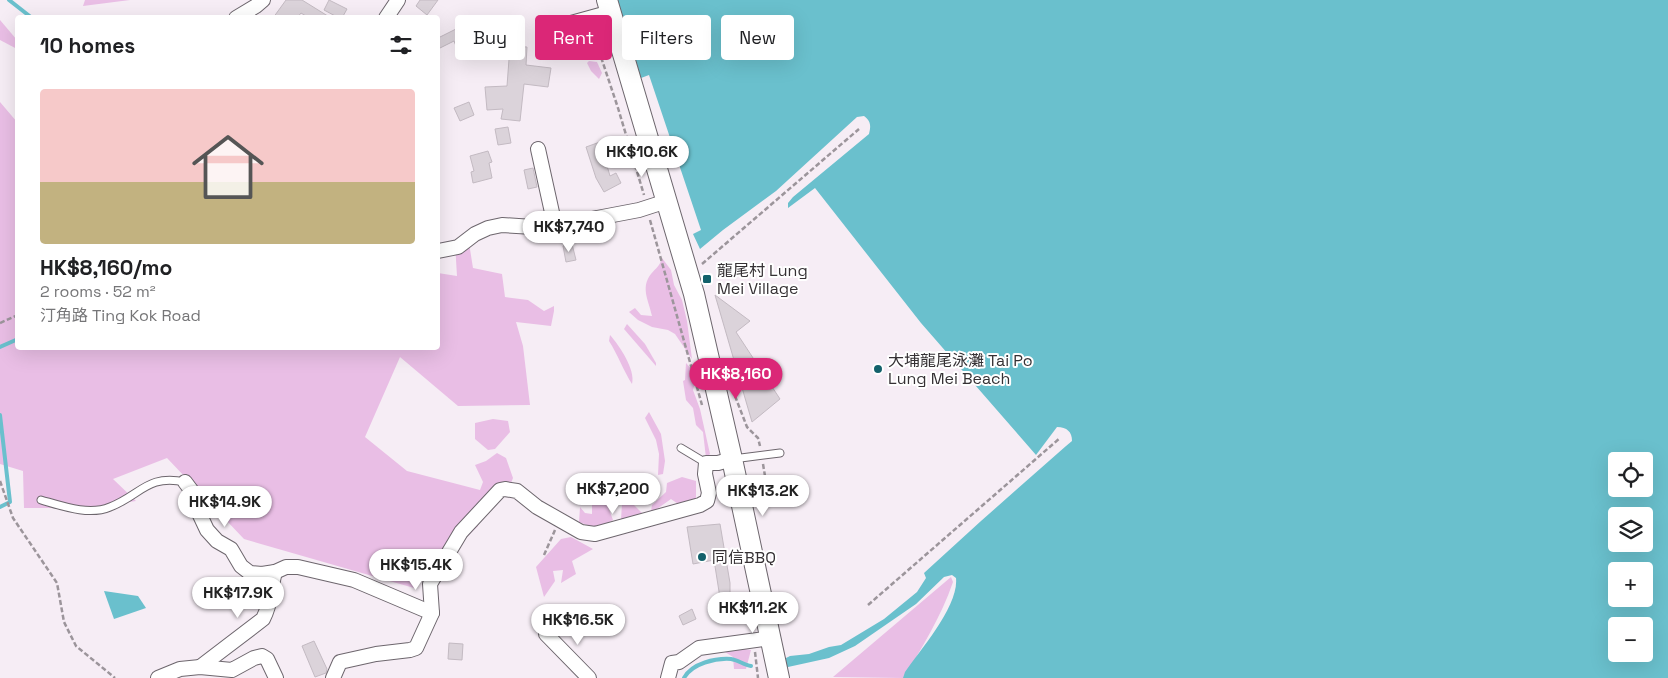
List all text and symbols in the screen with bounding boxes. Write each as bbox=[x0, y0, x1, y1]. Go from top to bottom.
chip: Buy bbox=[455, 15, 525, 60]
chip: Rent bbox=[535, 15, 612, 60]
chip: Filters bbox=[622, 15, 711, 60]
chip: New bbox=[721, 15, 794, 60]
icon: filters bbox=[387, 31, 415, 59]
text: 10 homes bbox=[40, 32, 135, 59]
icon: home bbox=[183, 122, 273, 212]
pin: HK$10.6K bbox=[590, 136, 694, 178]
text: HK$10.6K bbox=[606, 141, 678, 162]
pin: HK$7,740 bbox=[517, 210, 621, 253]
text: HK$7,740 bbox=[534, 216, 604, 237]
text: HK$8,160/mo bbox=[40, 254, 172, 281]
place label: 龍尾村 Lung Mei Village bbox=[717, 260, 808, 299]
marker: 龍尾村 Lung Mei Village bbox=[701, 273, 713, 285]
text: 2 rooms · 52 m² bbox=[40, 281, 156, 302]
text: 汀角路 Ting Kok Road bbox=[40, 305, 201, 326]
place label: 大埔龍尾泳灘 Tai Po Lung Mei Beach bbox=[888, 350, 1033, 389]
pin: HK$8,160 bbox=[684, 358, 788, 400]
text: HK$8,160 bbox=[700, 363, 772, 384]
marker: 大埔龍尾泳灘 Tai Po Lung Mei Beach bbox=[872, 363, 884, 375]
map controls bbox=[1608, 452, 1653, 662]
button: locate bbox=[1608, 452, 1653, 497]
pin: HK$7,200 bbox=[561, 472, 665, 515]
pin: HK$13.2K bbox=[711, 474, 815, 517]
text: HK$7,200 bbox=[577, 478, 649, 499]
text: HK$13.2K bbox=[727, 480, 799, 501]
pin: HK$14.9K bbox=[173, 486, 277, 528]
text: HK$14.9K bbox=[189, 491, 261, 512]
button: layers bbox=[1608, 507, 1653, 552]
place label: 同信BBQ bbox=[712, 547, 776, 568]
pin: HK$15.4K bbox=[364, 548, 468, 591]
marker: 同信BBQ bbox=[696, 551, 708, 563]
text: HK$15.4K bbox=[380, 554, 452, 575]
button: + bbox=[1608, 562, 1653, 607]
pin: HK$17.9K bbox=[186, 576, 290, 619]
text: HK$17.9K bbox=[203, 582, 273, 603]
pin: HK$11.2K bbox=[701, 592, 805, 634]
text: HK$11.2K bbox=[719, 597, 787, 618]
pin: HK$16.5K bbox=[526, 604, 630, 646]
text: HK$16.5K bbox=[542, 609, 614, 630]
button: − bbox=[1608, 617, 1653, 662]

